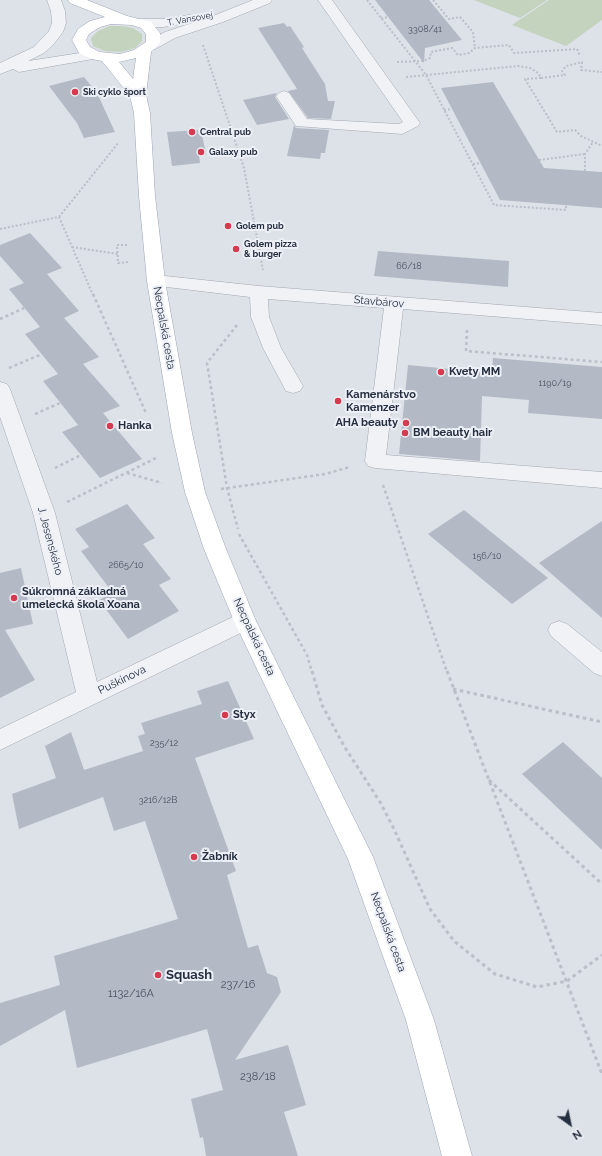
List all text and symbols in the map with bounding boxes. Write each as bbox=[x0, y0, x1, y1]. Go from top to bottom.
street label: T. Vansovej bbox=[166, 10, 214, 28]
house number: 3308/41 bbox=[408, 24, 442, 34]
marker: Ski cyklo šport bbox=[70, 87, 80, 97]
place label: Ski cyklo šport bbox=[83, 87, 146, 97]
marker: Central pub bbox=[187, 127, 197, 137]
place label: Central pub bbox=[200, 127, 251, 137]
marker: Galaxy pub bbox=[196, 147, 206, 157]
place label: Galaxy pub bbox=[209, 147, 258, 157]
marker: Golem pub bbox=[223, 221, 233, 231]
place label: Golem pub bbox=[236, 221, 284, 231]
place label: Golem pizza & burger bbox=[244, 239, 297, 260]
marker: Golem pizza & burger bbox=[231, 244, 241, 254]
house number: 66/18 bbox=[396, 261, 422, 271]
street label: Necpalská cesta bbox=[150, 285, 178, 371]
street label: Stavbárov bbox=[353, 293, 405, 311]
place label: Kvety MM bbox=[449, 365, 500, 379]
marker: Kvety MM bbox=[436, 367, 446, 377]
house number: 1190/19 bbox=[539, 378, 571, 388]
place label: Kamenárstvo Kamenzer bbox=[346, 388, 416, 414]
marker: Kamenárstvo Kamenzer bbox=[333, 396, 343, 406]
place label: AHA beauty bbox=[335, 416, 398, 430]
marker: AHA beauty bbox=[401, 418, 411, 428]
place label: Hanka bbox=[118, 419, 151, 433]
marker: Hanka bbox=[105, 421, 115, 431]
place label: BM beauty hair bbox=[413, 426, 492, 440]
marker: BM beauty hair bbox=[400, 428, 410, 438]
street label: J. Jesenského bbox=[35, 505, 65, 577]
house number: 156/10 bbox=[473, 551, 501, 561]
house number: 2665/10 bbox=[108, 560, 144, 570]
place label: Súkromná základná umelecká škola Xoana bbox=[22, 585, 140, 611]
marker: Súkromná základná umelecká škola Xoana bbox=[9, 593, 19, 603]
street label: Necpalská cesta bbox=[230, 596, 278, 678]
street label: Puškinova bbox=[96, 663, 148, 697]
place label: Styx bbox=[233, 708, 256, 722]
marker: Styx bbox=[220, 710, 230, 720]
house number: 235/12 bbox=[150, 738, 178, 748]
house number: 3216/12B bbox=[139, 795, 177, 805]
place label: Žabník bbox=[202, 850, 238, 864]
marker: Žabník bbox=[189, 852, 199, 862]
street label: Necpalská cesta bbox=[367, 890, 409, 974]
place label: Squash bbox=[166, 967, 212, 983]
marker: Squash bbox=[153, 970, 163, 980]
house number: 237/16 bbox=[221, 978, 255, 992]
house number: 1132/16A bbox=[108, 987, 154, 1001]
house number: 238/18 bbox=[240, 1070, 276, 1084]
north arrow bbox=[550, 1104, 590, 1144]
text: N bbox=[570, 1127, 584, 1142]

